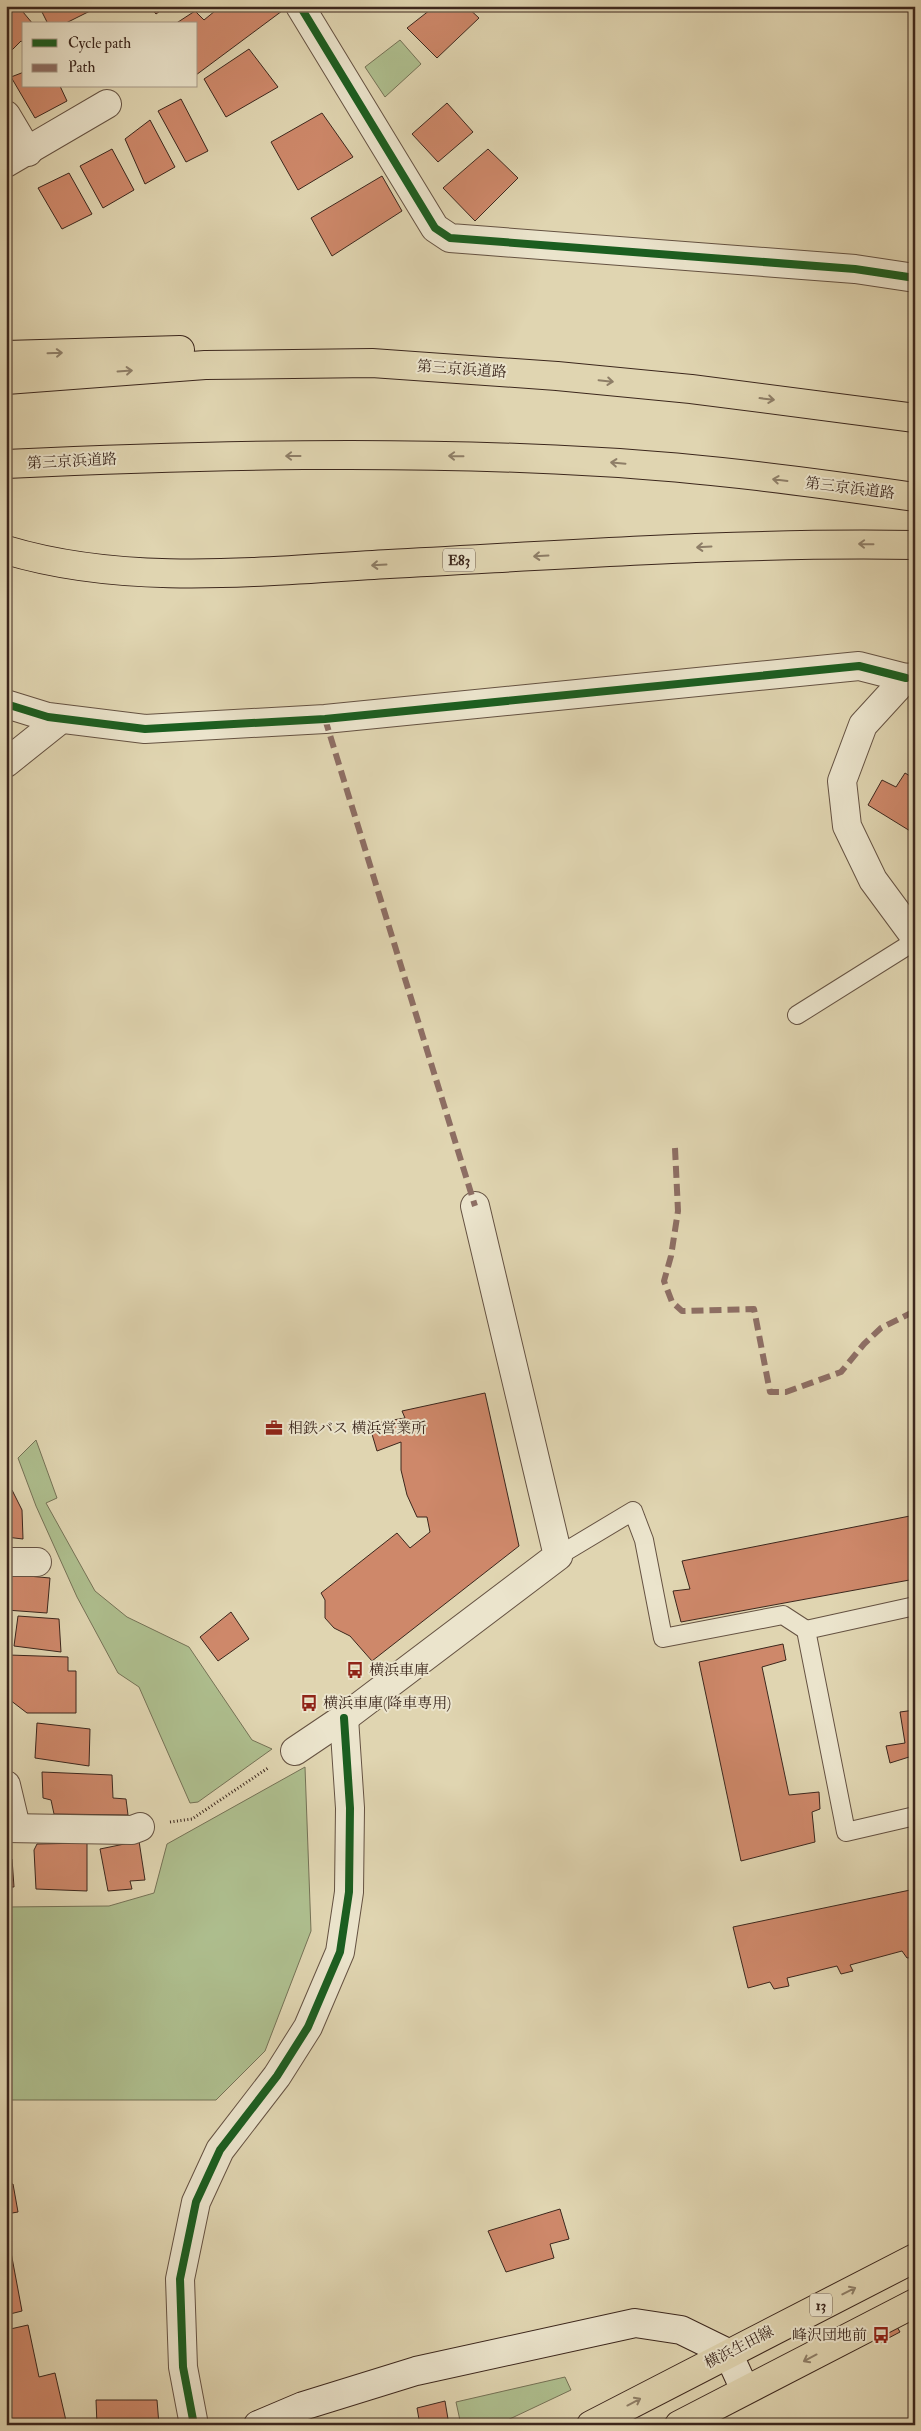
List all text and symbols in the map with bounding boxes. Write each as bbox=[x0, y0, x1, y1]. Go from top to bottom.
legend bbox=[22, 22, 198, 88]
text: Cycle path bbox=[68, 34, 131, 54]
text: Path bbox=[68, 58, 95, 77]
one-way arrow bbox=[46, 348, 63, 358]
street label: 第三京浜道路 bbox=[416, 357, 508, 382]
one-way arrow bbox=[116, 367, 132, 376]
one-way arrow bbox=[598, 376, 614, 385]
one-way arrow bbox=[759, 394, 775, 404]
street label: 第三京浜道路 bbox=[27, 450, 117, 473]
one-way arrow bbox=[285, 451, 302, 461]
one-way arrow bbox=[448, 452, 464, 461]
one-way arrow bbox=[610, 459, 626, 468]
one-way arrow bbox=[772, 474, 788, 484]
street label: 第三京浜道路 bbox=[804, 474, 896, 503]
one-way arrow bbox=[858, 539, 874, 549]
one-way arrow bbox=[696, 543, 712, 552]
road number: E83 bbox=[443, 548, 475, 572]
one-way arrow bbox=[534, 551, 550, 561]
one-way arrow bbox=[371, 560, 387, 569]
office icon: 相鉄バス 横浜営業所 bbox=[264, 1418, 284, 1438]
place label: 相鉄バス 横浜営業所 bbox=[288, 1419, 426, 1438]
bus stop icon: 横浜車庫 bbox=[345, 1660, 365, 1680]
place label: 横浜車庫 bbox=[369, 1661, 429, 1680]
bus stop icon: 横浜車庫(降車専用) bbox=[299, 1693, 319, 1713]
place label: 横浜車庫(降車専用) bbox=[323, 1694, 451, 1713]
one-way arrow bbox=[841, 2286, 856, 2295]
road number: 13 bbox=[810, 2294, 832, 2316]
street label: 横浜生田線 bbox=[701, 2322, 777, 2373]
bus stop icon: 峰沢団地前 bbox=[871, 2325, 891, 2345]
place label: 峰沢団地前 bbox=[792, 2326, 867, 2345]
one-way arrow bbox=[802, 2353, 817, 2363]
one-way arrow bbox=[626, 2397, 641, 2406]

